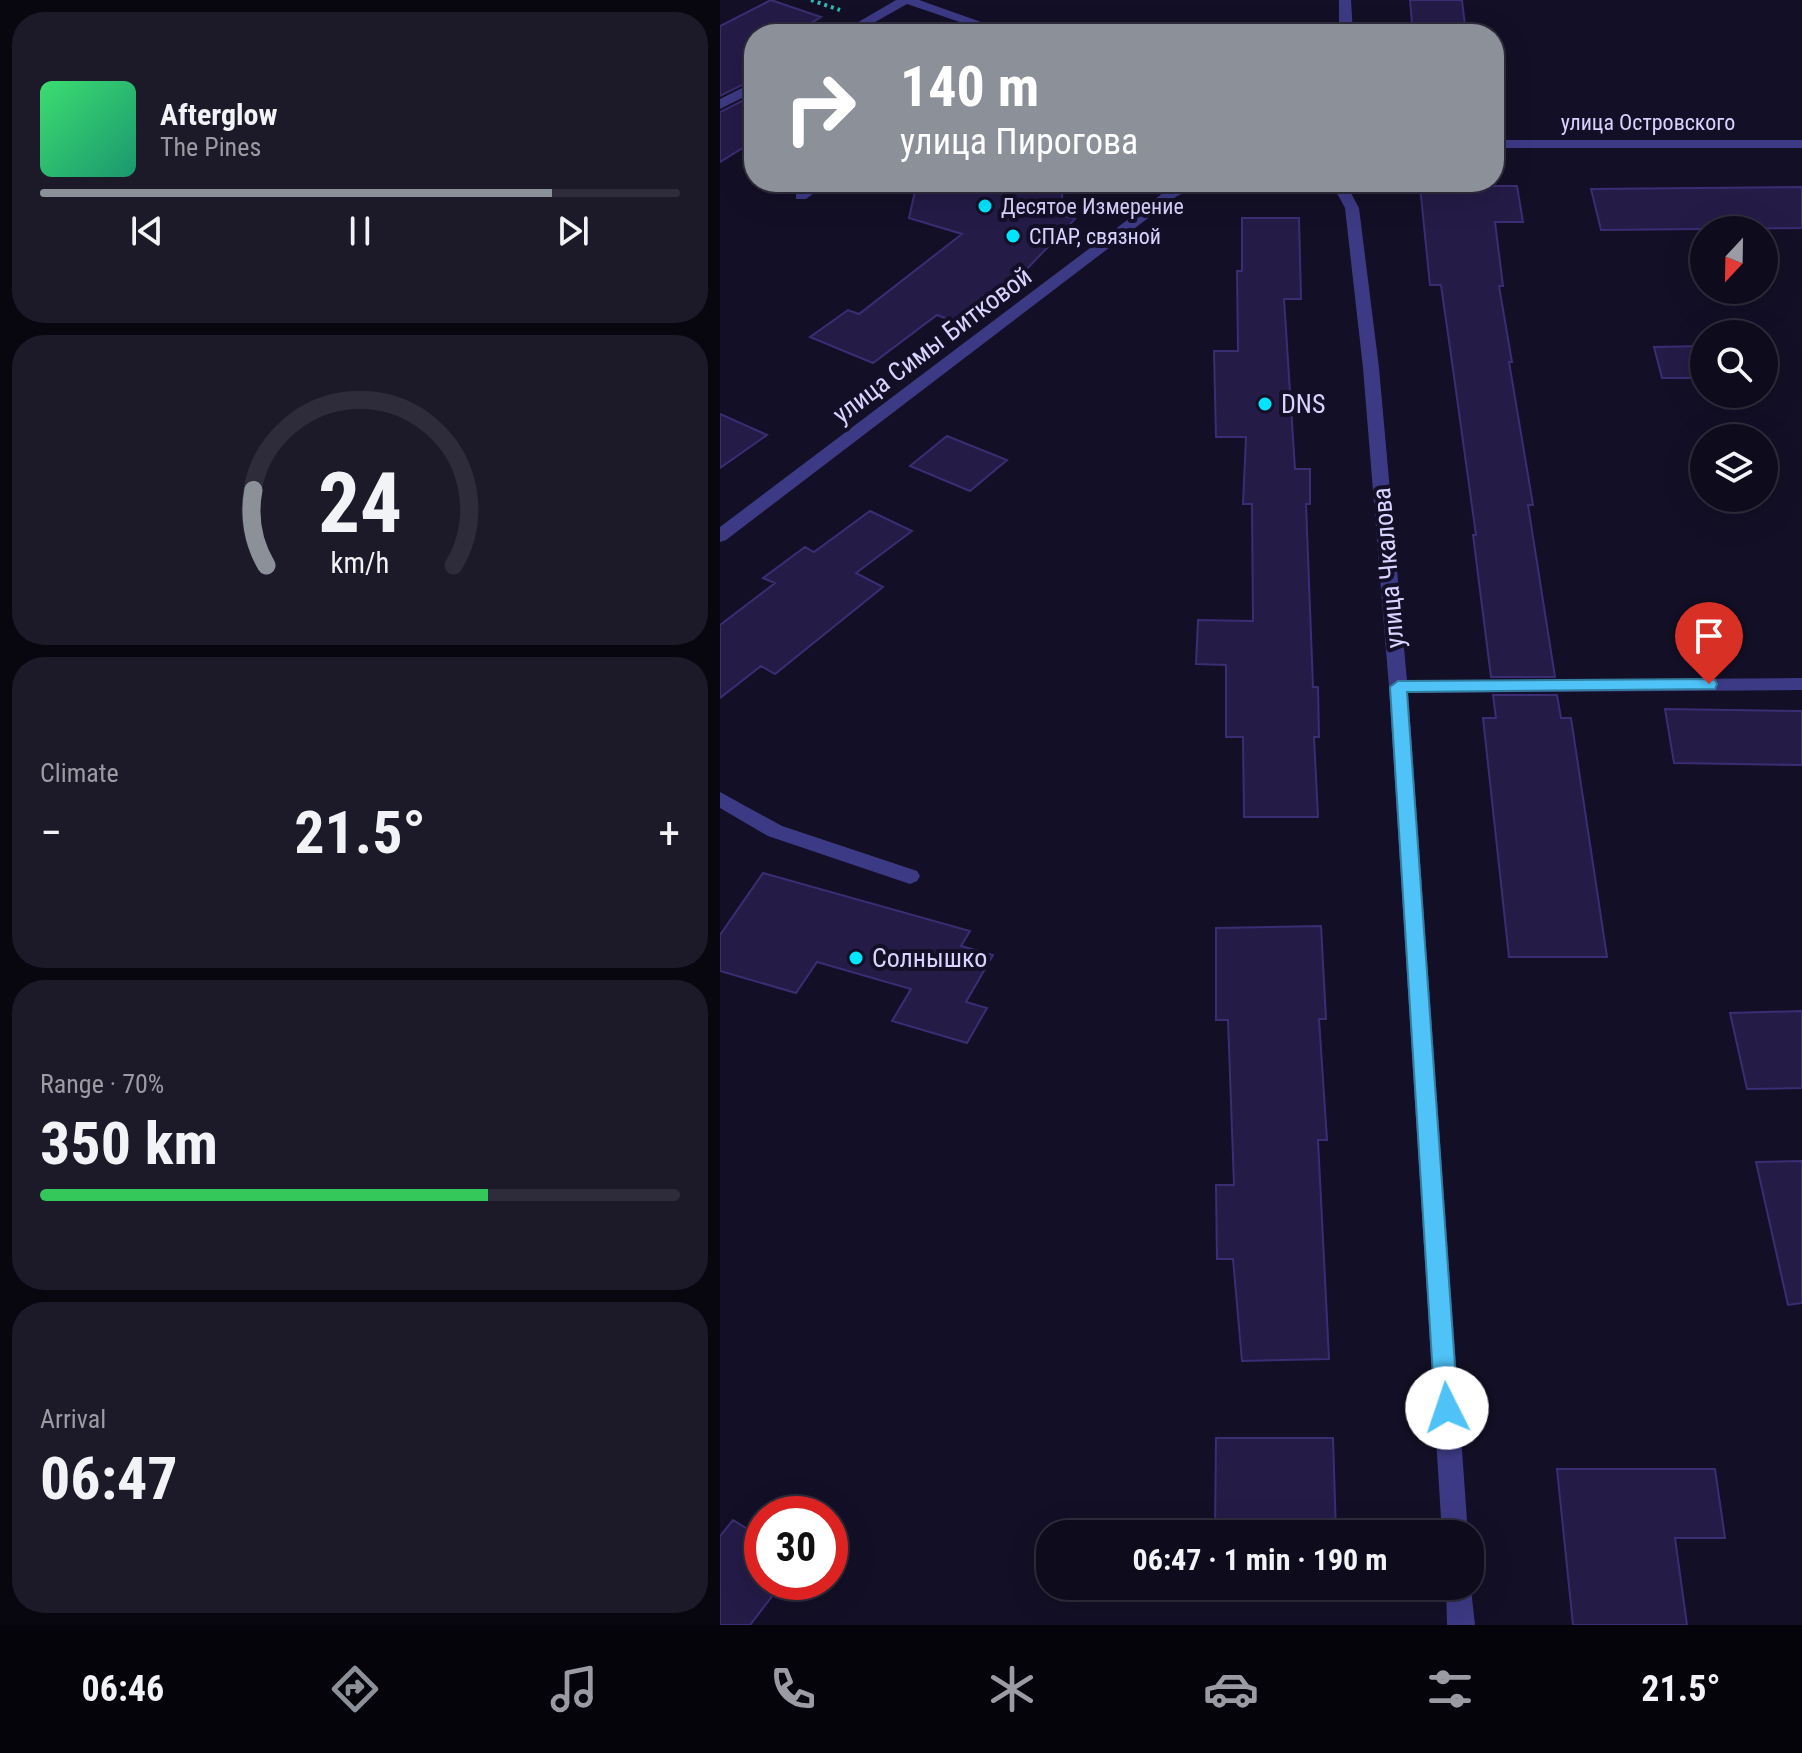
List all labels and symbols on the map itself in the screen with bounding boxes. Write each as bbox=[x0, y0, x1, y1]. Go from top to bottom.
street label: улица Островского bbox=[1561, 110, 1735, 135]
place label: Десятое Измерение bbox=[1001, 194, 1184, 219]
marker: Десятое Измерение bbox=[976, 197, 994, 215]
north arrow bbox=[1690, 216, 1778, 304]
place label: СПАР, связной bbox=[1029, 224, 1161, 249]
marker: СПАР, связной bbox=[1004, 227, 1022, 245]
street label: улица Симы Битковой bbox=[827, 261, 1037, 429]
place label: DNS bbox=[1281, 389, 1325, 419]
marker: DNS bbox=[1256, 395, 1274, 413]
street label: улица Чкалова bbox=[1366, 486, 1410, 650]
pin bbox=[1675, 602, 1743, 684]
place label: Солнышко bbox=[872, 943, 987, 973]
marker: Солнышко bbox=[847, 949, 865, 967]
position arrow bbox=[1405, 1366, 1489, 1450]
speed limit sign: 30 bbox=[744, 1496, 848, 1600]

